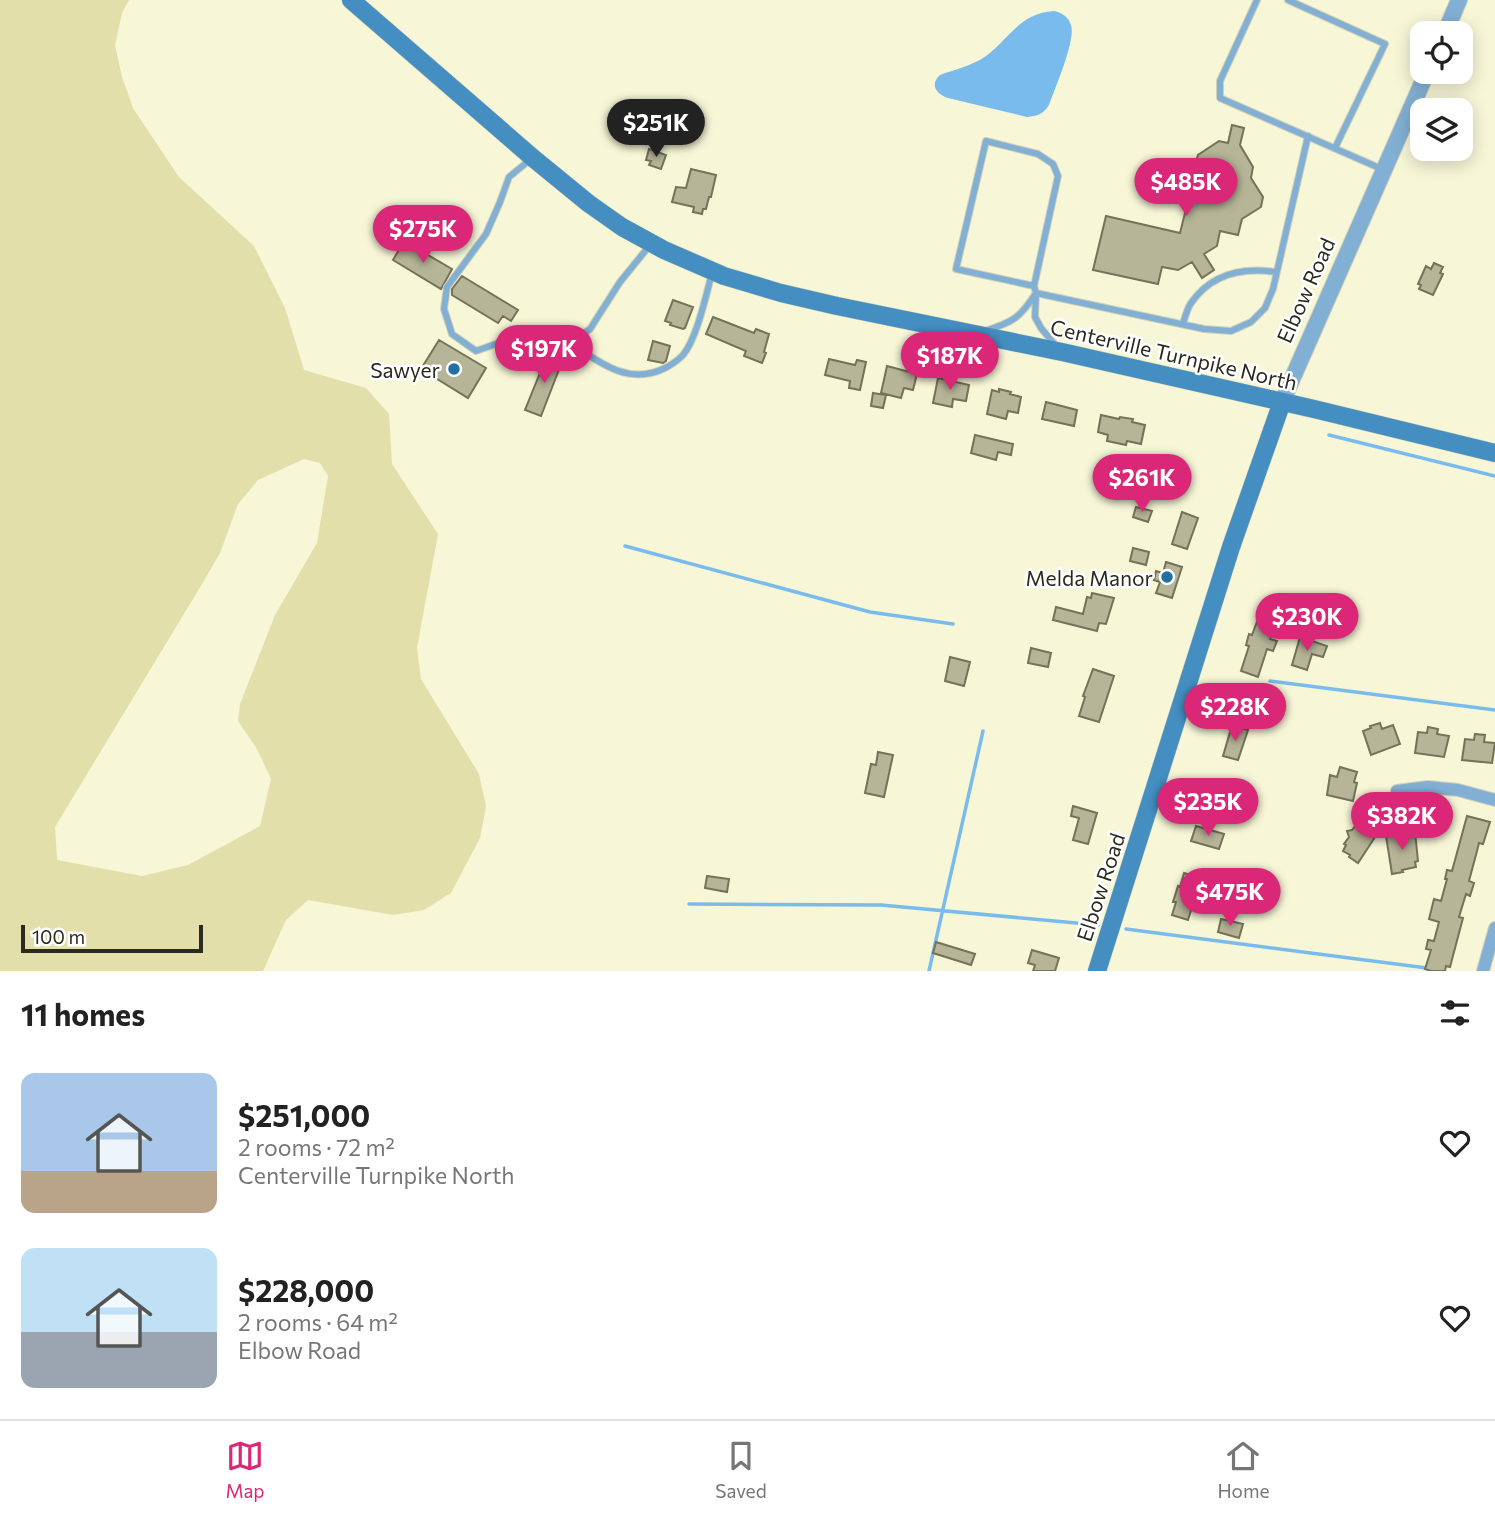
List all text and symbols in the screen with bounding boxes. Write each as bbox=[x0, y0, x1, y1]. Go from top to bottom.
map controls bbox=[1410, 21, 1473, 161]
button: locate bbox=[1410, 21, 1473, 84]
button: layers bbox=[1410, 98, 1473, 161]
pin: $251K bbox=[607, 100, 705, 159]
text: $251K bbox=[623, 108, 689, 136]
pin: $485K bbox=[1137, 158, 1235, 218]
text: $485K bbox=[1150, 167, 1222, 195]
pin: $275K bbox=[374, 205, 472, 265]
text: $275K bbox=[389, 214, 457, 242]
street label: Elbow Road bbox=[1271, 234, 1339, 346]
street label: Centerville Turnpike North bbox=[1048, 313, 1300, 395]
pin: $197K bbox=[495, 326, 593, 385]
pin: $187K bbox=[901, 332, 999, 392]
text: $197K bbox=[511, 334, 577, 362]
text: $187K bbox=[917, 341, 983, 369]
place label: Sawyer bbox=[370, 357, 440, 382]
marker: Sawyer bbox=[446, 361, 462, 377]
pin: $261K bbox=[1093, 454, 1191, 514]
text: $261K bbox=[1109, 463, 1175, 491]
place label: Melda Manor bbox=[1026, 565, 1153, 590]
marker: Melda Manor bbox=[1159, 569, 1175, 585]
pin: $230K bbox=[1258, 594, 1356, 653]
text: $230K bbox=[1271, 602, 1343, 630]
pin: $228K bbox=[1186, 684, 1284, 743]
text: $228K bbox=[1200, 692, 1270, 720]
pin: $235K bbox=[1159, 778, 1257, 838]
text: $235K bbox=[1173, 787, 1243, 815]
pin: $382K bbox=[1353, 792, 1451, 852]
text: $382K bbox=[1367, 801, 1437, 829]
street label: Elbow Road bbox=[1071, 830, 1129, 944]
pin: $475K bbox=[1181, 869, 1279, 928]
text: $475K bbox=[1196, 877, 1264, 905]
scale bar bbox=[21, 922, 203, 954]
text: 100 m bbox=[32, 925, 85, 948]
icon: filters bbox=[1436, 994, 1474, 1032]
text: 11 homes bbox=[21, 995, 145, 1032]
text: $251,000 bbox=[238, 1096, 370, 1133]
icon: home bbox=[77, 1101, 161, 1185]
icon: heart bbox=[1436, 1124, 1474, 1162]
text: 2 rooms · 72 m² bbox=[238, 1133, 395, 1161]
text: Centerville Turnpike North bbox=[238, 1161, 515, 1189]
text: $228,000 bbox=[238, 1271, 374, 1308]
icon: home bbox=[77, 1276, 161, 1360]
icon: heart bbox=[1436, 1299, 1474, 1337]
text: 2 rooms · 64 m² bbox=[238, 1308, 398, 1336]
text: Elbow Road bbox=[238, 1336, 361, 1364]
tab: Map bbox=[225, 1437, 265, 1502]
tab: Saved bbox=[715, 1437, 767, 1502]
tab: Home bbox=[1217, 1437, 1270, 1502]

